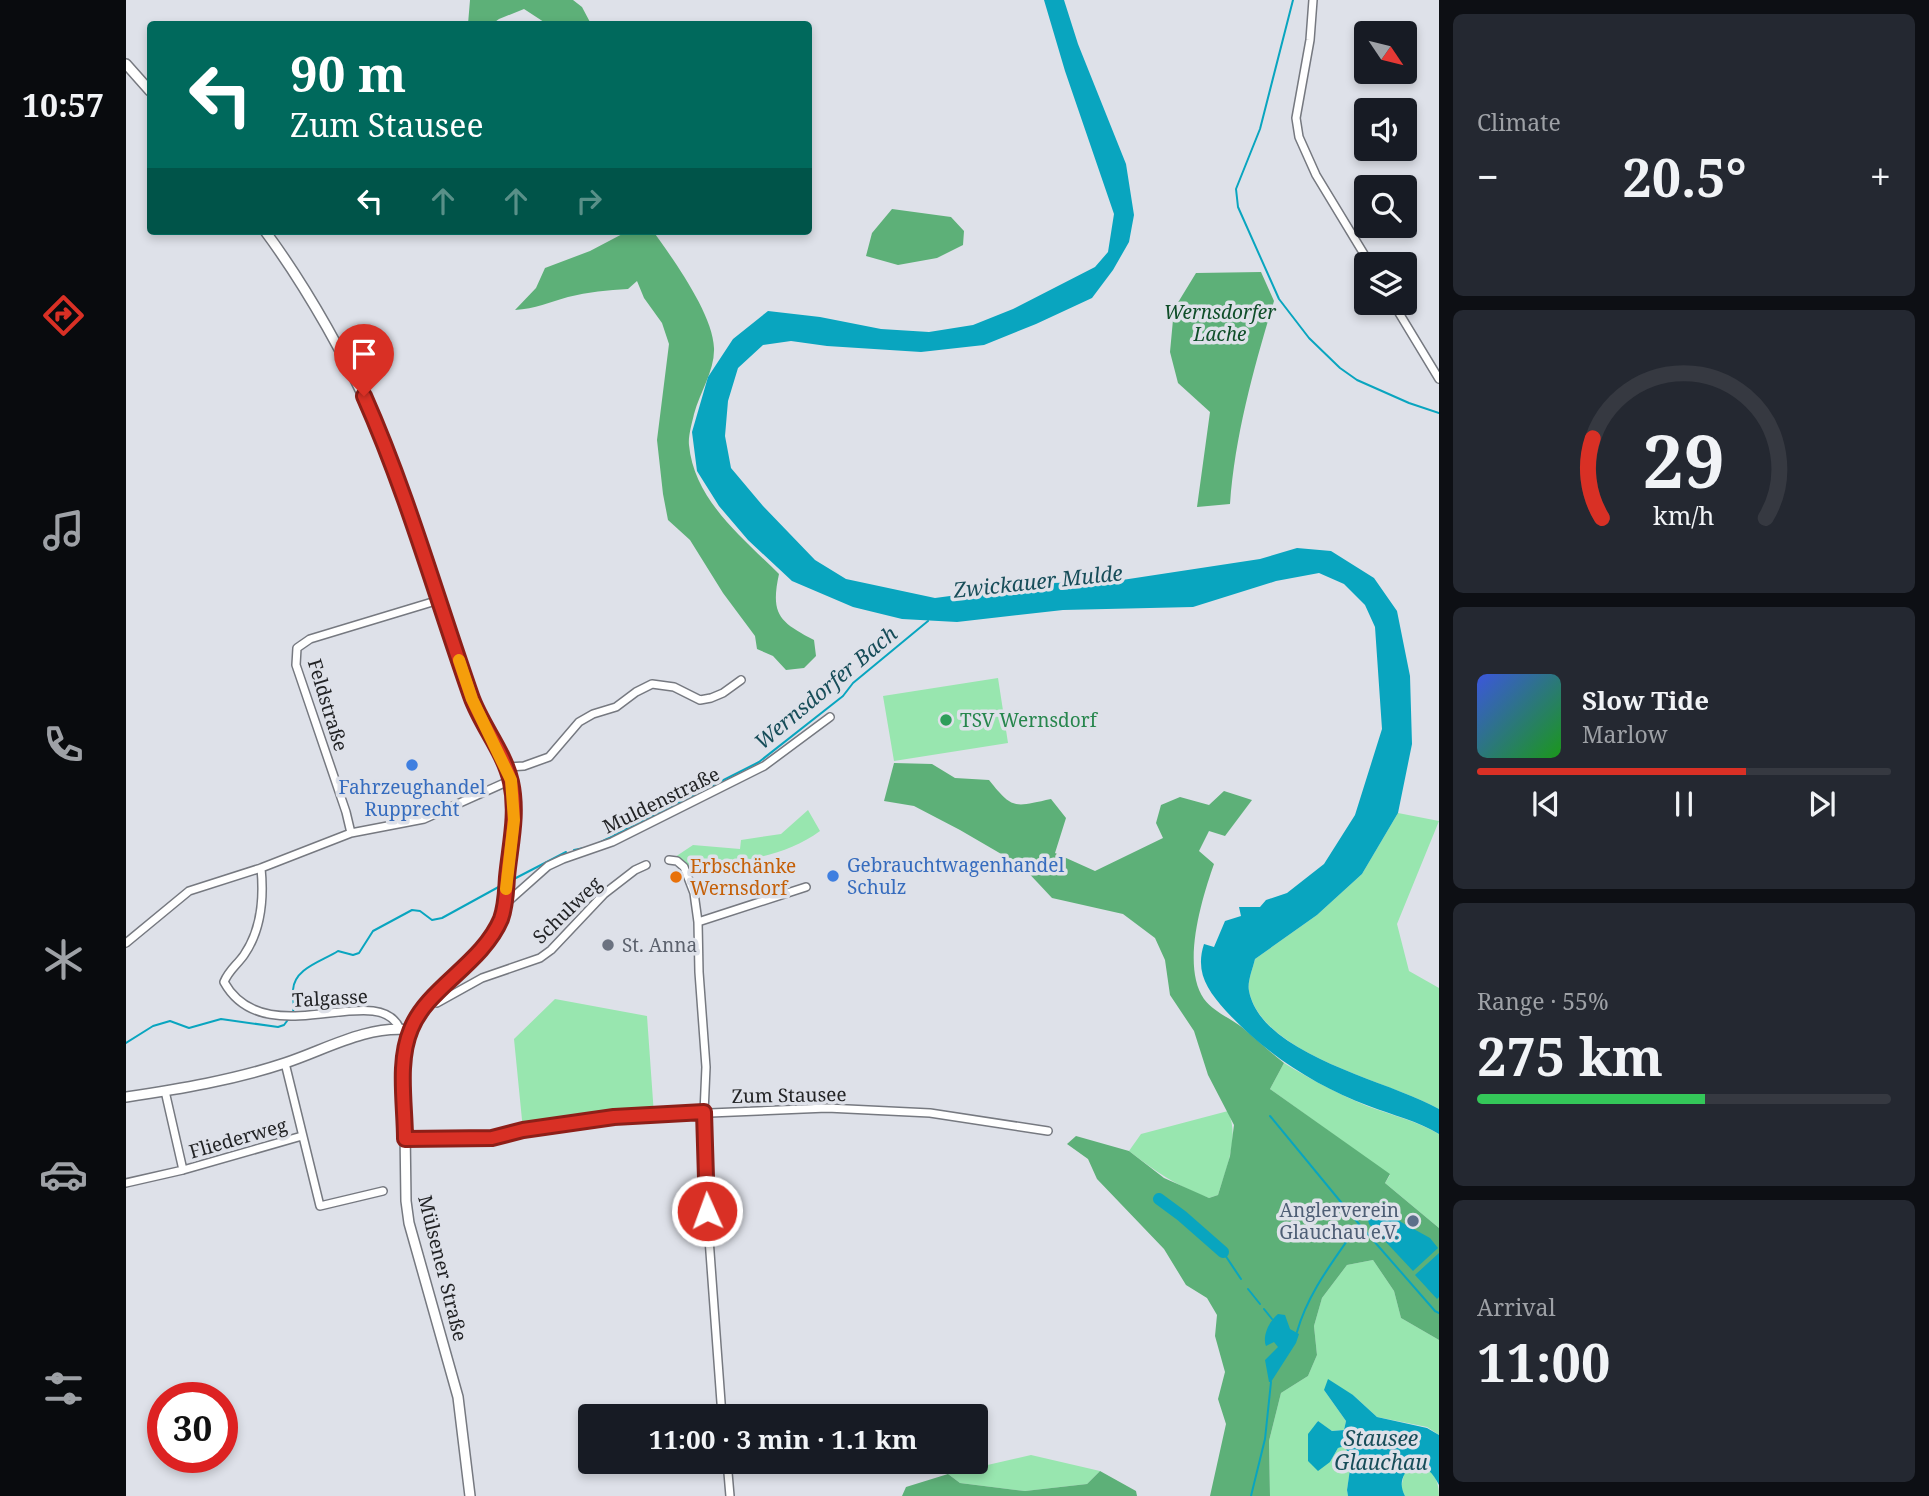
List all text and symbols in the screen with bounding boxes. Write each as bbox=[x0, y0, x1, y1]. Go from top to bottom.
north arrow bbox=[1354, 21, 1418, 84]
map controls bbox=[1354, 21, 1417, 315]
text: 90 m bbox=[290, 40, 406, 106]
icon: left bbox=[175, 49, 266, 140]
text: 10:57 bbox=[22, 83, 104, 126]
button: sound bbox=[1354, 98, 1417, 161]
text: Zum Stausee bbox=[290, 103, 484, 146]
text: Climate bbox=[1477, 106, 1561, 138]
text: 20.5° bbox=[1622, 141, 1747, 212]
text: − bbox=[1477, 150, 1499, 202]
text: + bbox=[1870, 150, 1891, 202]
button: search bbox=[1354, 175, 1417, 238]
icon: left bbox=[351, 182, 389, 220]
icon: ahead bbox=[424, 182, 462, 220]
icon: ahead bbox=[497, 182, 535, 220]
icon: right bbox=[570, 182, 608, 220]
button: layers bbox=[1354, 252, 1417, 315]
icon: directions bbox=[39, 291, 88, 340]
park label: Wernsdorfer Lache bbox=[1164, 299, 1276, 347]
pin bbox=[334, 324, 394, 396]
icon: arrive bbox=[345, 335, 383, 373]
text: 29 bbox=[1643, 410, 1725, 509]
text: km/h bbox=[1653, 497, 1715, 531]
icon: music bbox=[39, 506, 88, 555]
water label: Zwickauer Mulde bbox=[951, 558, 1124, 604]
water label: Wernsdorfer Bach bbox=[748, 619, 903, 755]
street label: Feldstraße bbox=[302, 656, 354, 754]
text: Slow Tide bbox=[1582, 682, 1709, 718]
place label: TSV Wernsdorf bbox=[960, 707, 1099, 733]
marker: TSV Wernsdorf bbox=[938, 712, 954, 728]
text: Marlow bbox=[1582, 718, 1668, 750]
icon: phone bbox=[39, 720, 88, 769]
marker: Fahrzeughandel Rupprecht bbox=[404, 757, 420, 773]
street label: Muldenstraße bbox=[598, 761, 724, 839]
place label: Fahrzeughandel Rupprecht bbox=[338, 774, 486, 822]
icon: previous bbox=[1527, 785, 1565, 823]
icon: pause bbox=[1665, 785, 1703, 823]
icon: next bbox=[1803, 785, 1841, 823]
place label: Gebrauchtwagenhandel Schulz bbox=[847, 852, 1064, 900]
place label: Erbschänke Wernsdorf bbox=[690, 853, 796, 901]
marker: Gebrauchtwagenhandel Schulz bbox=[825, 868, 841, 884]
marker: Erbschänke Wernsdorf bbox=[668, 869, 684, 885]
street label: Schulweg bbox=[527, 871, 607, 949]
place label: St. Anna bbox=[622, 932, 697, 958]
icon: climate bbox=[39, 935, 88, 984]
marker: St. Anna bbox=[600, 937, 616, 953]
street label: Talgasse bbox=[291, 983, 369, 1013]
text: Range · 55% bbox=[1477, 985, 1609, 1017]
text: 275 km bbox=[1477, 1020, 1663, 1091]
street label: Zum Stausee bbox=[731, 1081, 847, 1109]
street label: Fliederweg bbox=[186, 1112, 290, 1164]
icon: car bbox=[39, 1150, 88, 1199]
position arrow bbox=[670, 1174, 744, 1248]
street label: Mülsener Straße bbox=[412, 1192, 474, 1344]
place label: Anglerverein Glauchau e.V. bbox=[1279, 1197, 1399, 1245]
marker: Anglerverein Glauchau e.V. bbox=[1405, 1213, 1421, 1229]
text: Arrival bbox=[1477, 1291, 1556, 1323]
text: 11:00 bbox=[1477, 1326, 1610, 1397]
icon: filters bbox=[39, 1364, 88, 1413]
speed limit sign: 30 bbox=[147, 1382, 238, 1473]
text: 11:00 · 3 min · 1.1 km bbox=[649, 1421, 917, 1457]
water label: Stausee Glauchau bbox=[1334, 1424, 1428, 1476]

